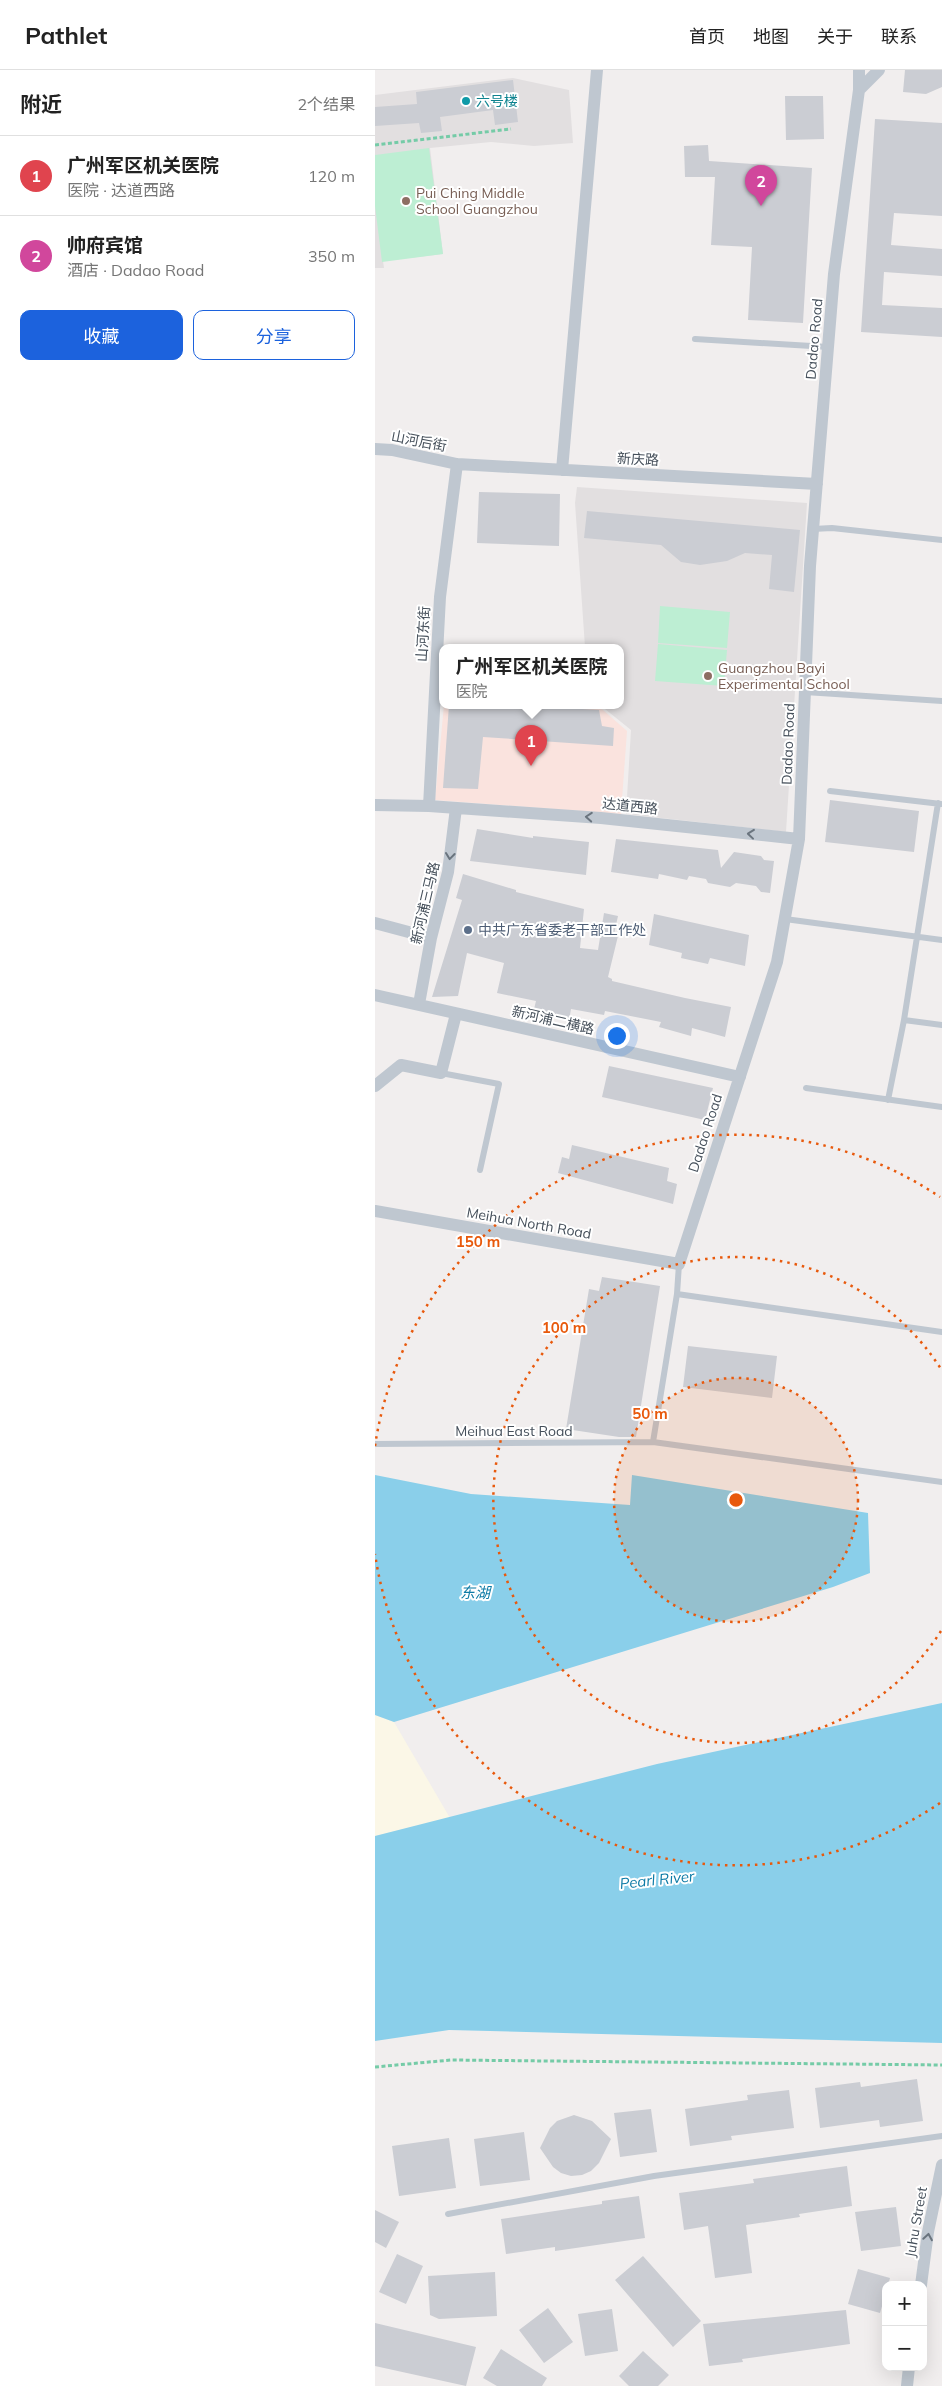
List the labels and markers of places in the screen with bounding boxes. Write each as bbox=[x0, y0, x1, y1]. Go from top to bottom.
place label: 六号楼 bbox=[476, 92, 518, 110]
marker: 六号楼 bbox=[460, 95, 472, 107]
pin: 2 bbox=[745, 165, 777, 206]
place label: Pui Ching Middle School Guangzhou bbox=[416, 184, 538, 218]
marker: Pui Ching Middle School Guangzhou bbox=[400, 195, 412, 207]
place label: Guangzhou Bayi Experimental School bbox=[718, 659, 850, 693]
marker: Guangzhou Bayi Experimental School bbox=[702, 670, 714, 682]
pin: 1 bbox=[515, 725, 547, 766]
place label: 中共广东省委老干部工作处 bbox=[478, 921, 646, 939]
marker: 中共广东省委老干部工作处 bbox=[462, 924, 474, 936]
centre of rings bbox=[727, 1491, 745, 1509]

